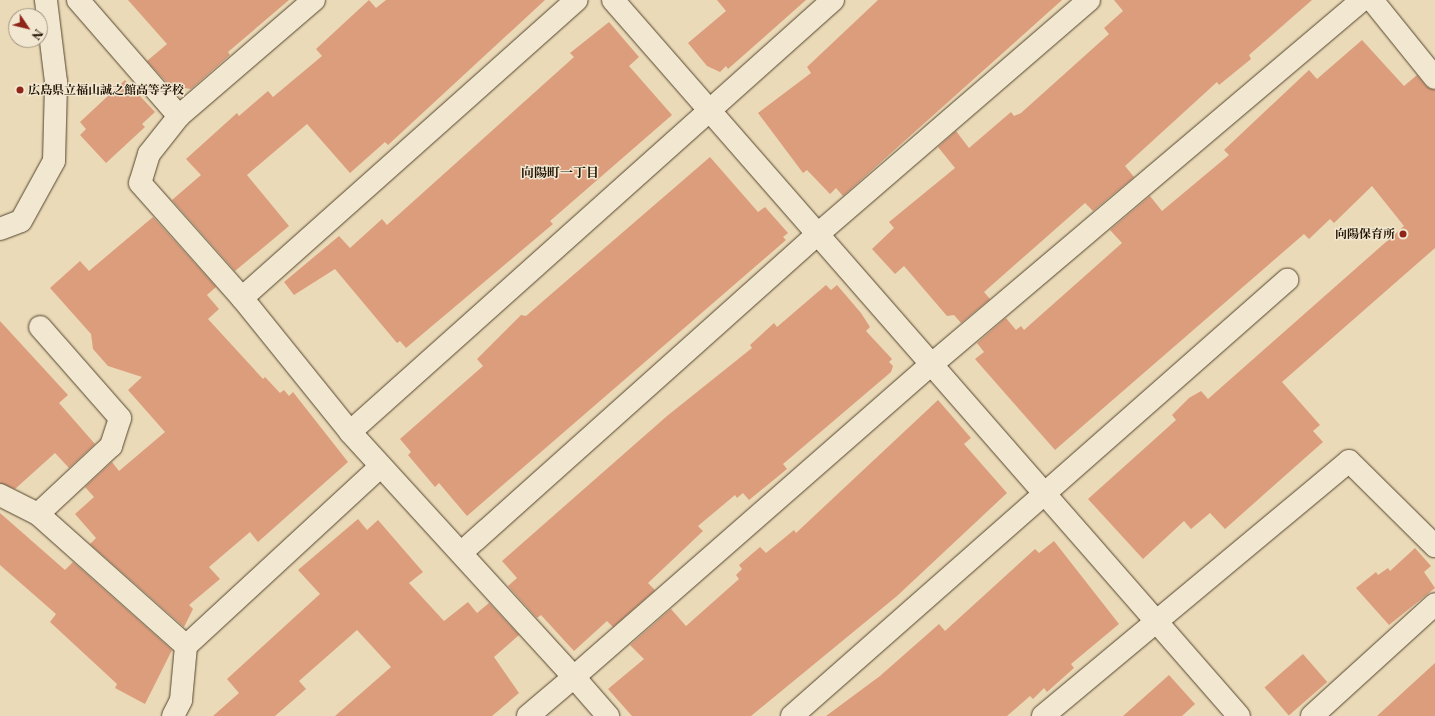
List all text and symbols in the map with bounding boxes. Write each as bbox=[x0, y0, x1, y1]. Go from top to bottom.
north arrow bbox=[8, 8, 48, 48]
text: N bbox=[29, 26, 45, 42]
place label: 広島県立福山誠之館高等学校 bbox=[28, 83, 184, 97]
marker: 広島県立福山誠之館高等学校 bbox=[15, 85, 25, 95]
district label: 向陽町一丁目 bbox=[521, 164, 599, 180]
place label: 向陽保育所 bbox=[1335, 227, 1395, 241]
marker: 向陽保育所 bbox=[1398, 229, 1408, 239]

